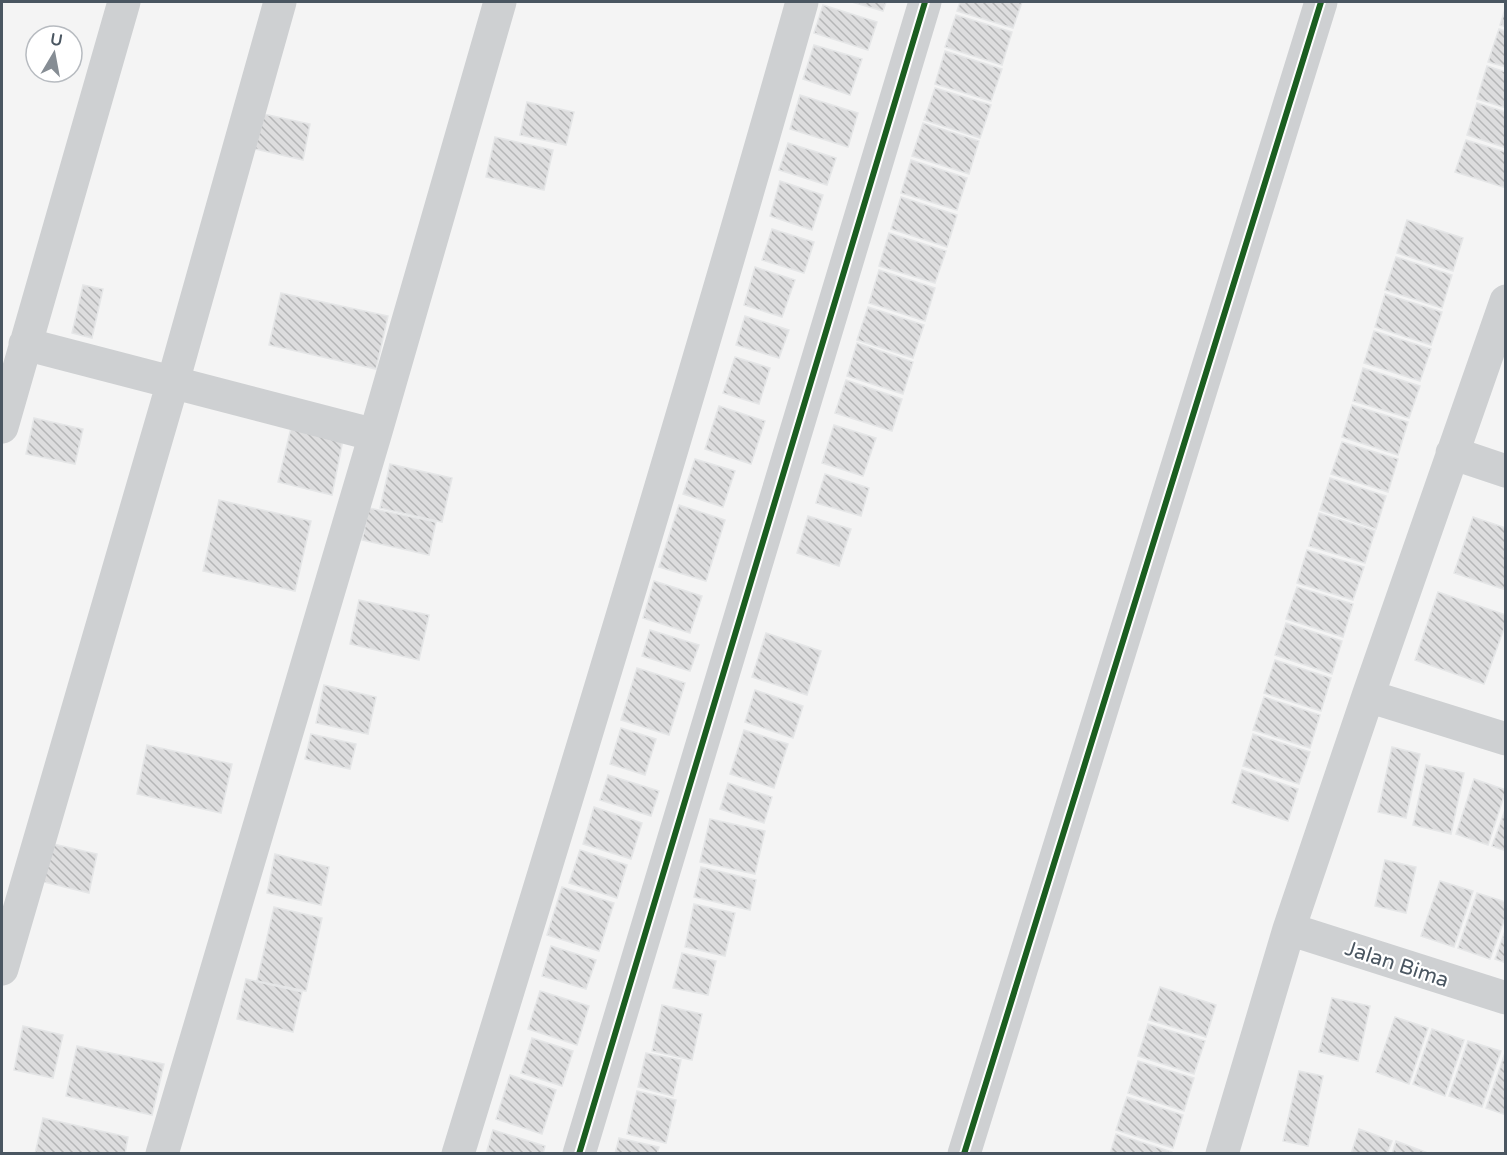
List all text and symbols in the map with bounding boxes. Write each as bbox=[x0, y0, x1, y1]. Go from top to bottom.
north arrow bbox=[24, 24, 84, 84]
text: U bbox=[49, 29, 64, 51]
street label: Jalan Bima bbox=[1342, 936, 1452, 993]

